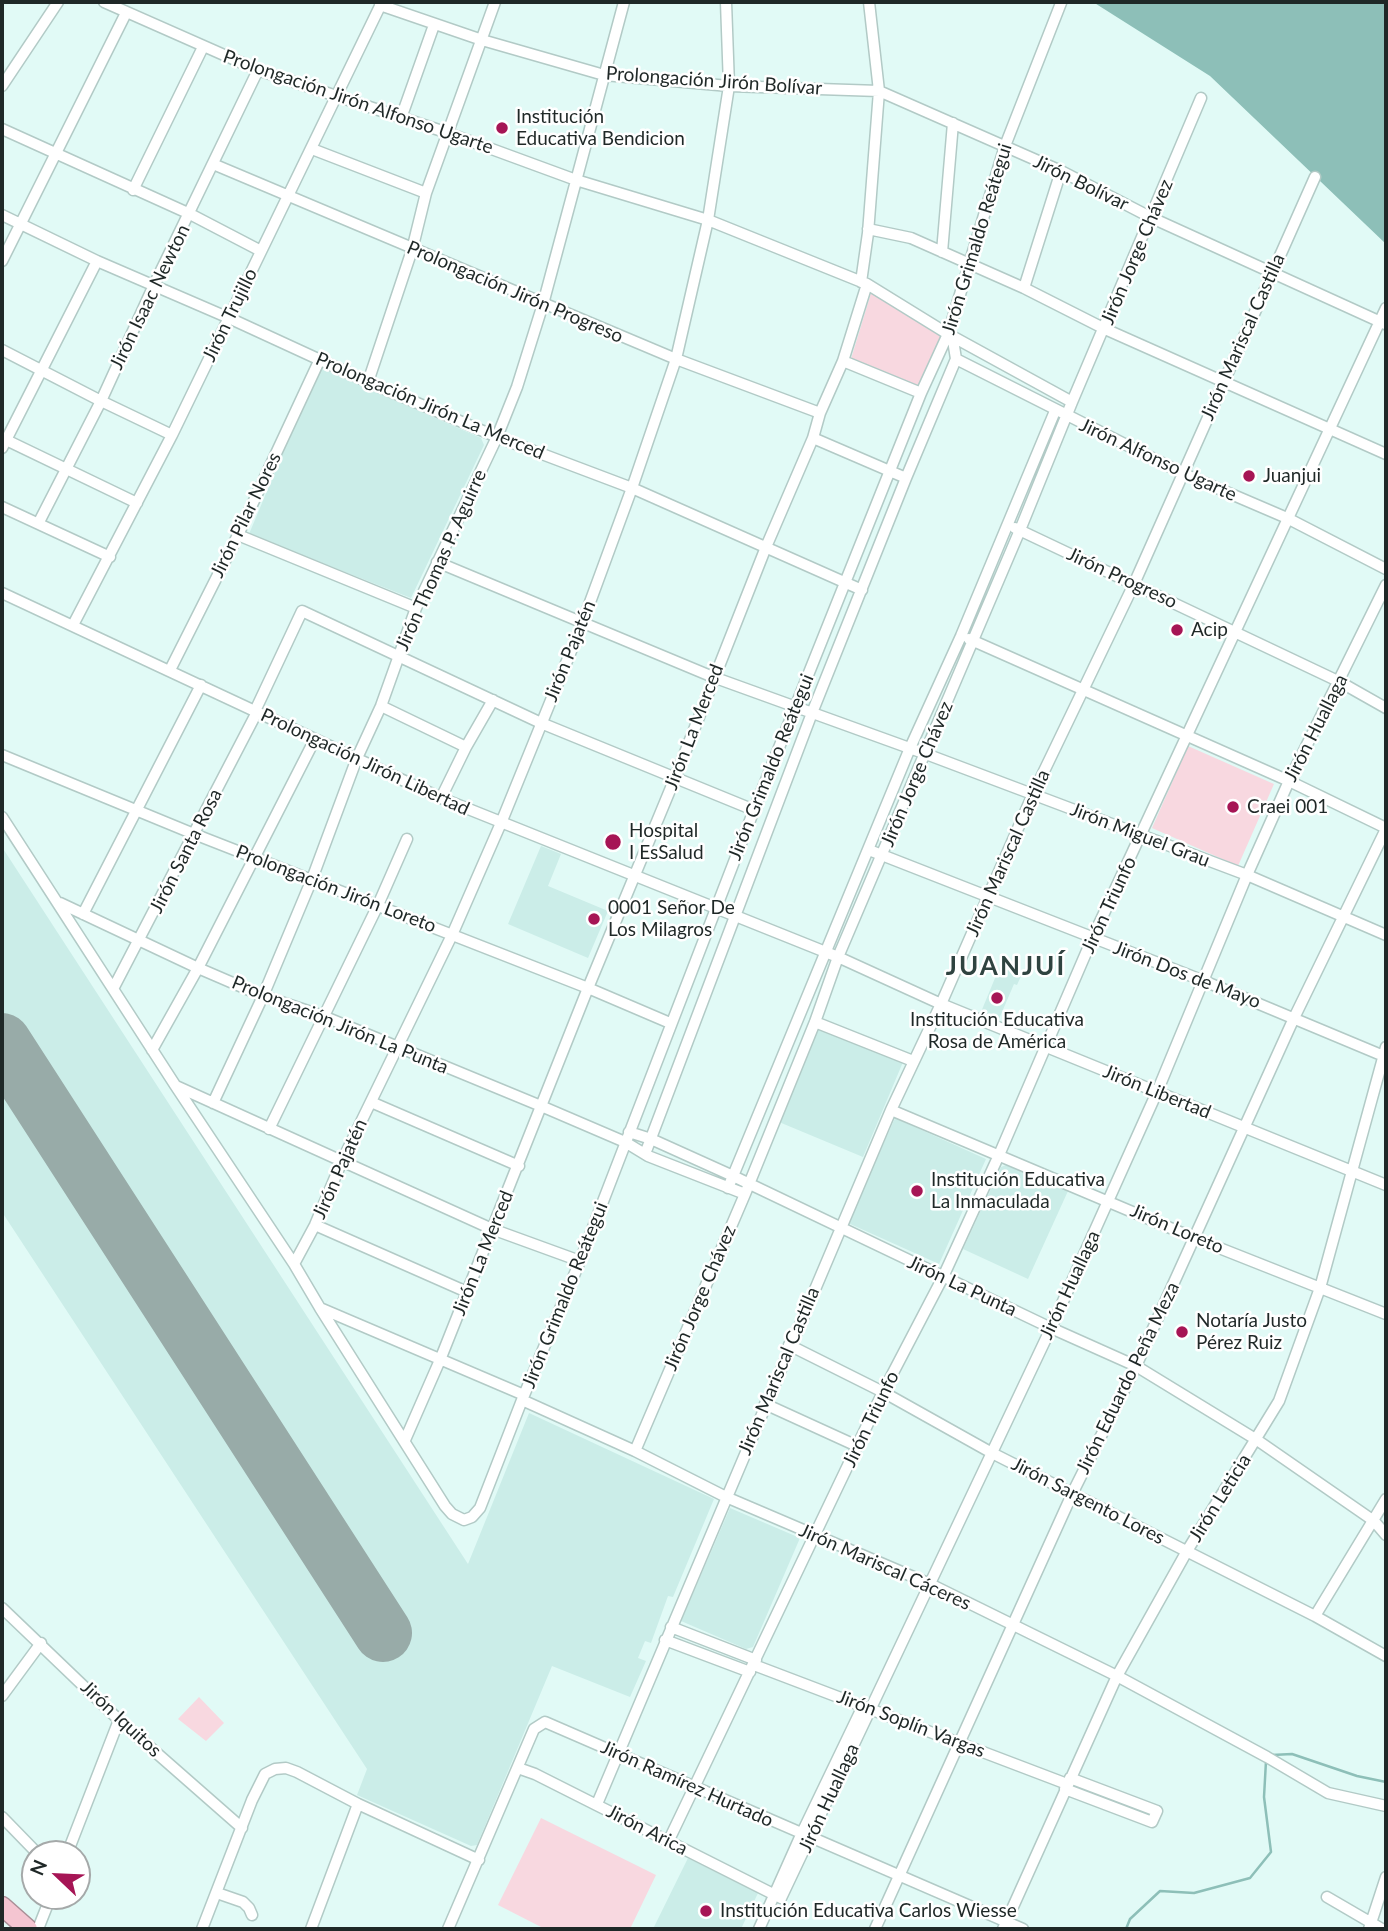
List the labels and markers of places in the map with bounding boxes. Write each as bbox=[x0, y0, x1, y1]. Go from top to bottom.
place label: Institución Educativa Bendicion bbox=[516, 106, 685, 150]
marker: Institución Educativa Bendicion bbox=[494, 120, 510, 136]
place label: Juanjui bbox=[1263, 465, 1321, 487]
marker: Juanjui bbox=[1241, 468, 1257, 484]
place label: Acip bbox=[1191, 619, 1228, 641]
marker: Acip bbox=[1169, 622, 1185, 638]
place label: Craei 001 bbox=[1247, 796, 1328, 818]
marker: Craei 001 bbox=[1225, 799, 1241, 815]
place label: Hospital I EsSalud bbox=[629, 820, 704, 864]
marker: Hospital I EsSalud bbox=[603, 832, 623, 852]
place label: 0001 Señor De Los Milagros bbox=[608, 897, 735, 941]
marker: 0001 Señor De Los Milagros bbox=[586, 911, 602, 927]
marker: Institución Educativa Rosa de América bbox=[989, 990, 1005, 1006]
place label: Institución Educativa Rosa de América bbox=[910, 1009, 1084, 1053]
place label: Institución Educativa La Inmaculada bbox=[931, 1169, 1105, 1213]
marker: Institución Educativa La Inmaculada bbox=[909, 1183, 925, 1199]
place label: Notaría Justo Pérez Ruiz bbox=[1196, 1310, 1307, 1354]
marker: Notaría Justo Pérez Ruiz bbox=[1174, 1324, 1190, 1340]
place label: Institución Educativa Carlos Wiesse bbox=[720, 1900, 1017, 1922]
marker: Institución Educativa Carlos Wiesse bbox=[698, 1903, 714, 1919]

